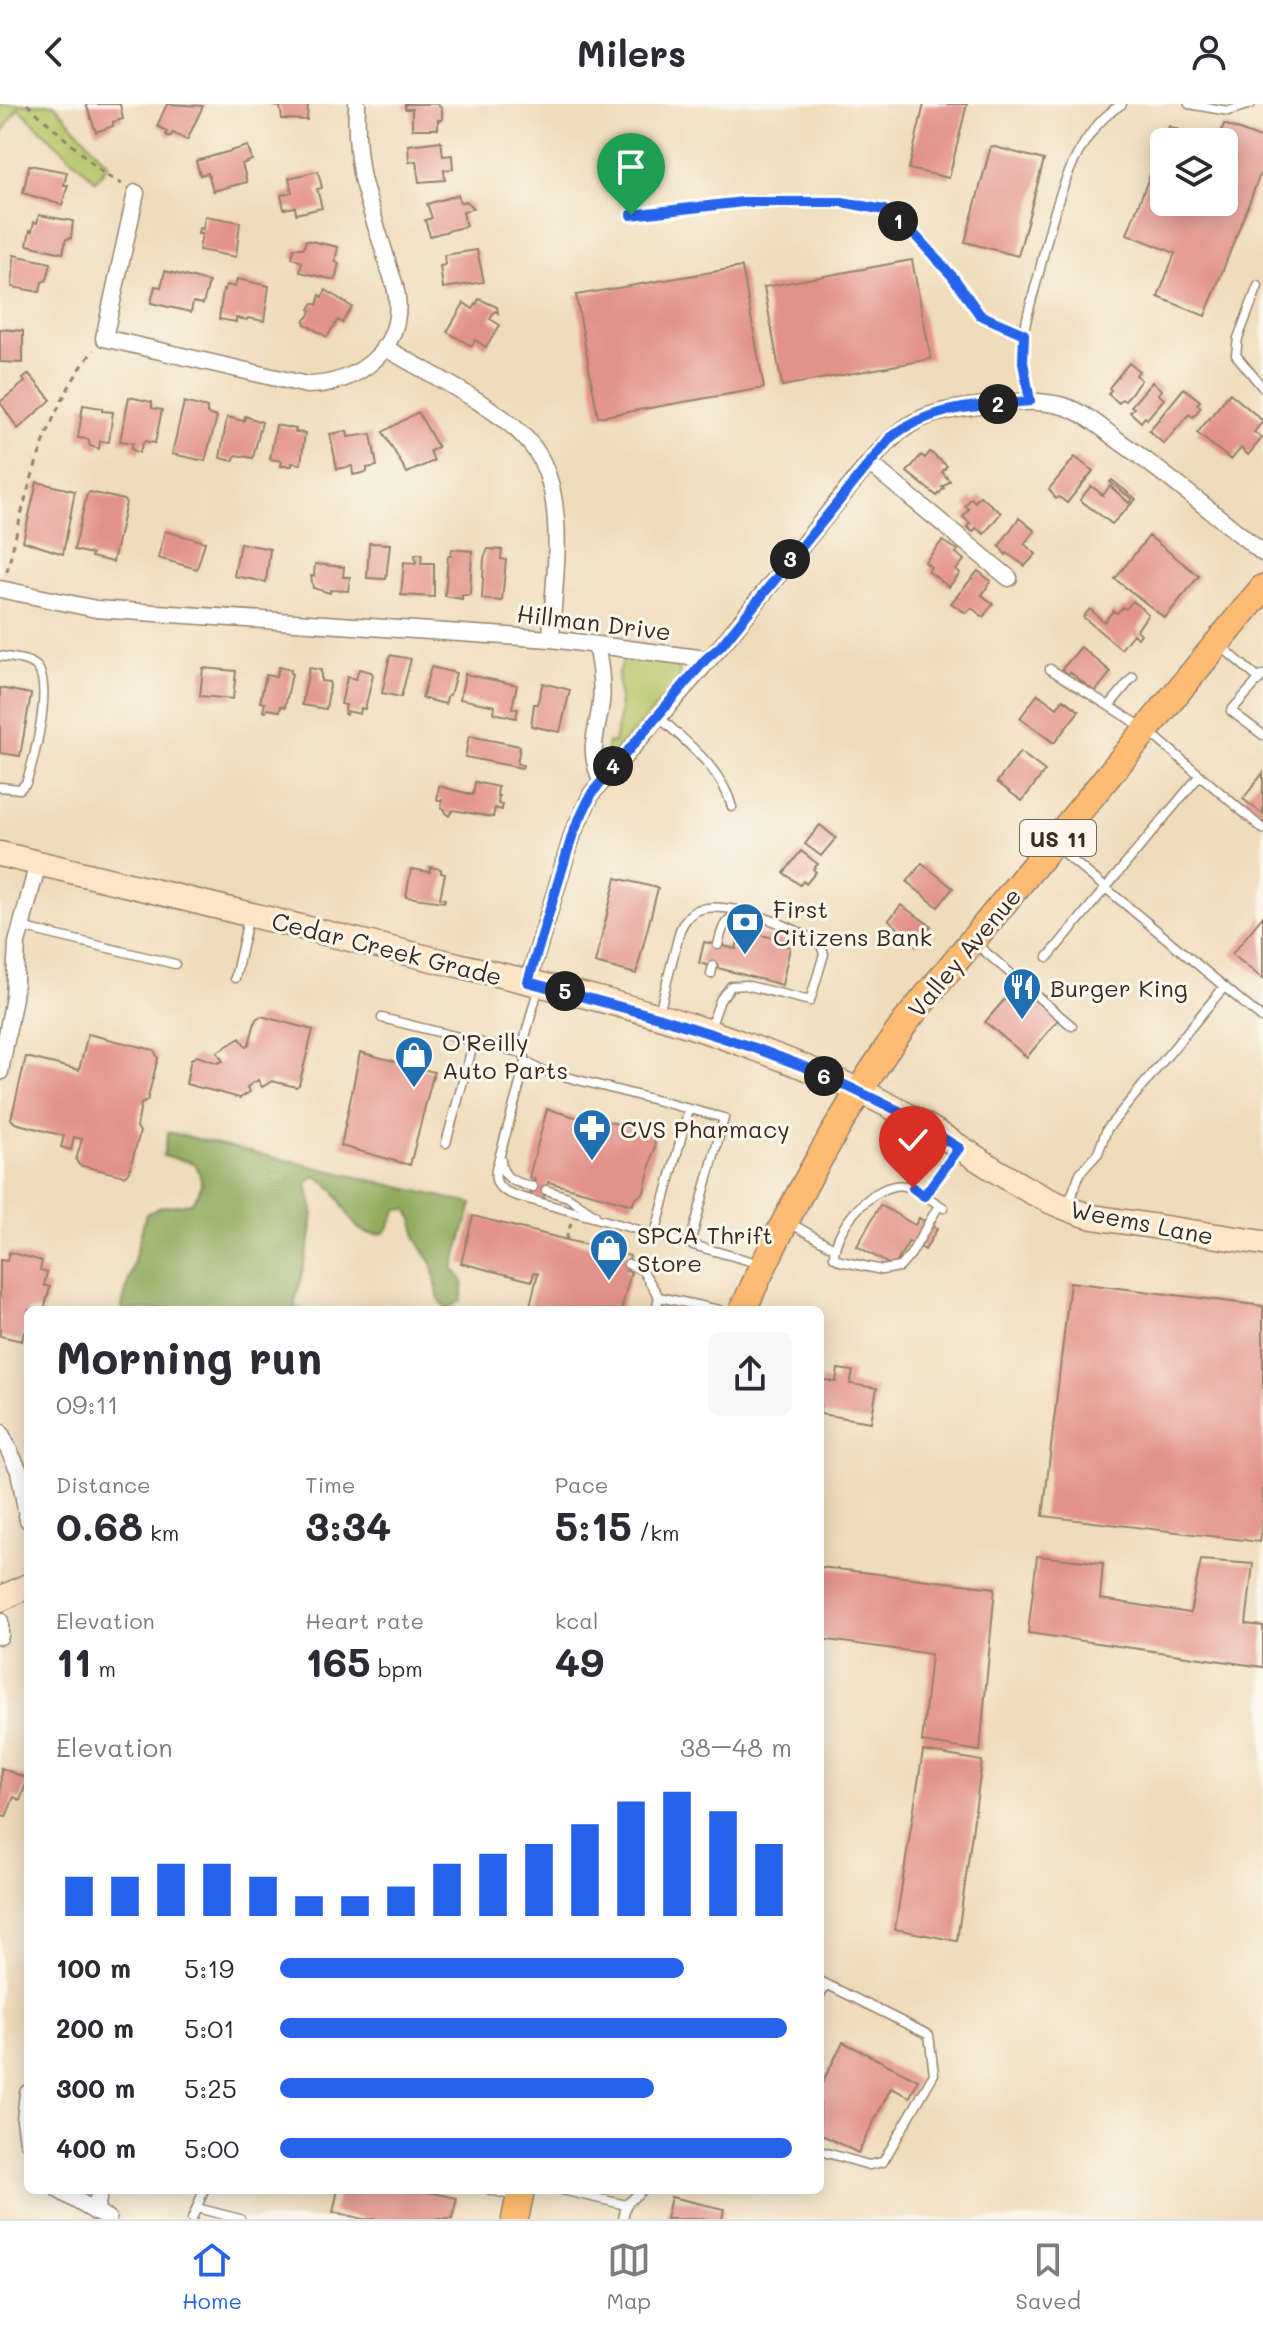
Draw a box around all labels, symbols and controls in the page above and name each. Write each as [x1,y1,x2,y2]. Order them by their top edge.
text: Milers [577,29,686,76]
icon: back [32,30,76,74]
icon: person [1187,30,1231,74]
map controls [1150,128,1238,216]
button: layers [1150,128,1238,216]
pin [597,133,665,215]
icon: arrive [609,145,653,189]
pin: 1 [878,201,918,241]
text: 1 [893,206,903,235]
pin: 2 [978,384,1018,424]
text: 2 [992,389,1004,418]
pin: 3 [770,539,810,579]
text: 3 [783,544,797,573]
street label: Hillman Drive [515,597,673,647]
pin: 4 [593,746,633,786]
text: 4 [606,751,620,780]
road number: US 11 [1020,820,1096,856]
street label: Valley Avenue [901,881,1027,1023]
place label: First Citizens Bank [773,893,932,952]
bank icon: First Citizens Bank [724,901,766,956]
street label: Cedar Creek Grade [269,904,505,992]
restaurant icon: Burger King [1001,966,1043,1021]
pin: 5 [545,971,585,1011]
place label: Burger King [1050,972,1188,1003]
text: 5 [559,976,571,1005]
place label: O'Reilly Auto Parts [442,1026,568,1085]
shop icon: O'Reilly Auto Parts [393,1034,435,1089]
pin: 6 [804,1056,844,1096]
text: 6 [817,1061,831,1090]
pin [879,1106,947,1188]
pharmacy icon: CVS Pharmacy [571,1107,613,1162]
place label: CVS Pharmacy [620,1113,790,1144]
icon: check [891,1118,935,1162]
street label: Weems Lane [1068,1193,1216,1251]
place label: SPCA Thrift Store [637,1219,773,1278]
shop icon: SPCA Thrift Store [588,1227,630,1282]
text: Morning run [56,1328,322,1385]
button: share [708,1332,792,1416]
text: 09:11 [56,1387,119,1421]
text: Distance [56,1470,151,1499]
text: Time [305,1470,355,1499]
text: Pace [555,1470,608,1499]
text: 0.68 [56,1499,143,1551]
text: 3:34 [305,1499,391,1551]
text: 5:15 [555,1499,632,1551]
text: km [143,1518,179,1547]
text: /km [632,1518,680,1547]
text: Elevation [56,1606,155,1635]
text: Heart rate [305,1606,424,1635]
text: kcal [555,1606,599,1635]
text: 11 [56,1635,91,1687]
text: 165 [305,1635,371,1687]
text: 49 [555,1635,604,1687]
text: m [91,1654,116,1683]
text: bpm [371,1654,423,1683]
text: Elevation [56,1730,173,1764]
text: 38–48 m [680,1730,792,1764]
text: 100 m [56,1951,131,1985]
text: 5:19 [184,1951,234,1985]
text: 200 m [56,2011,134,2045]
text: 5:01 [184,2011,235,2045]
text: 300 m [56,2071,135,2105]
text: 5:25 [184,2071,237,2105]
text: 400 m [56,2131,136,2165]
text: 5:00 [184,2131,239,2165]
tab: Home [182,2238,242,2315]
tab: Map [606,2238,651,2315]
tab: Saved [1016,2238,1081,2315]

